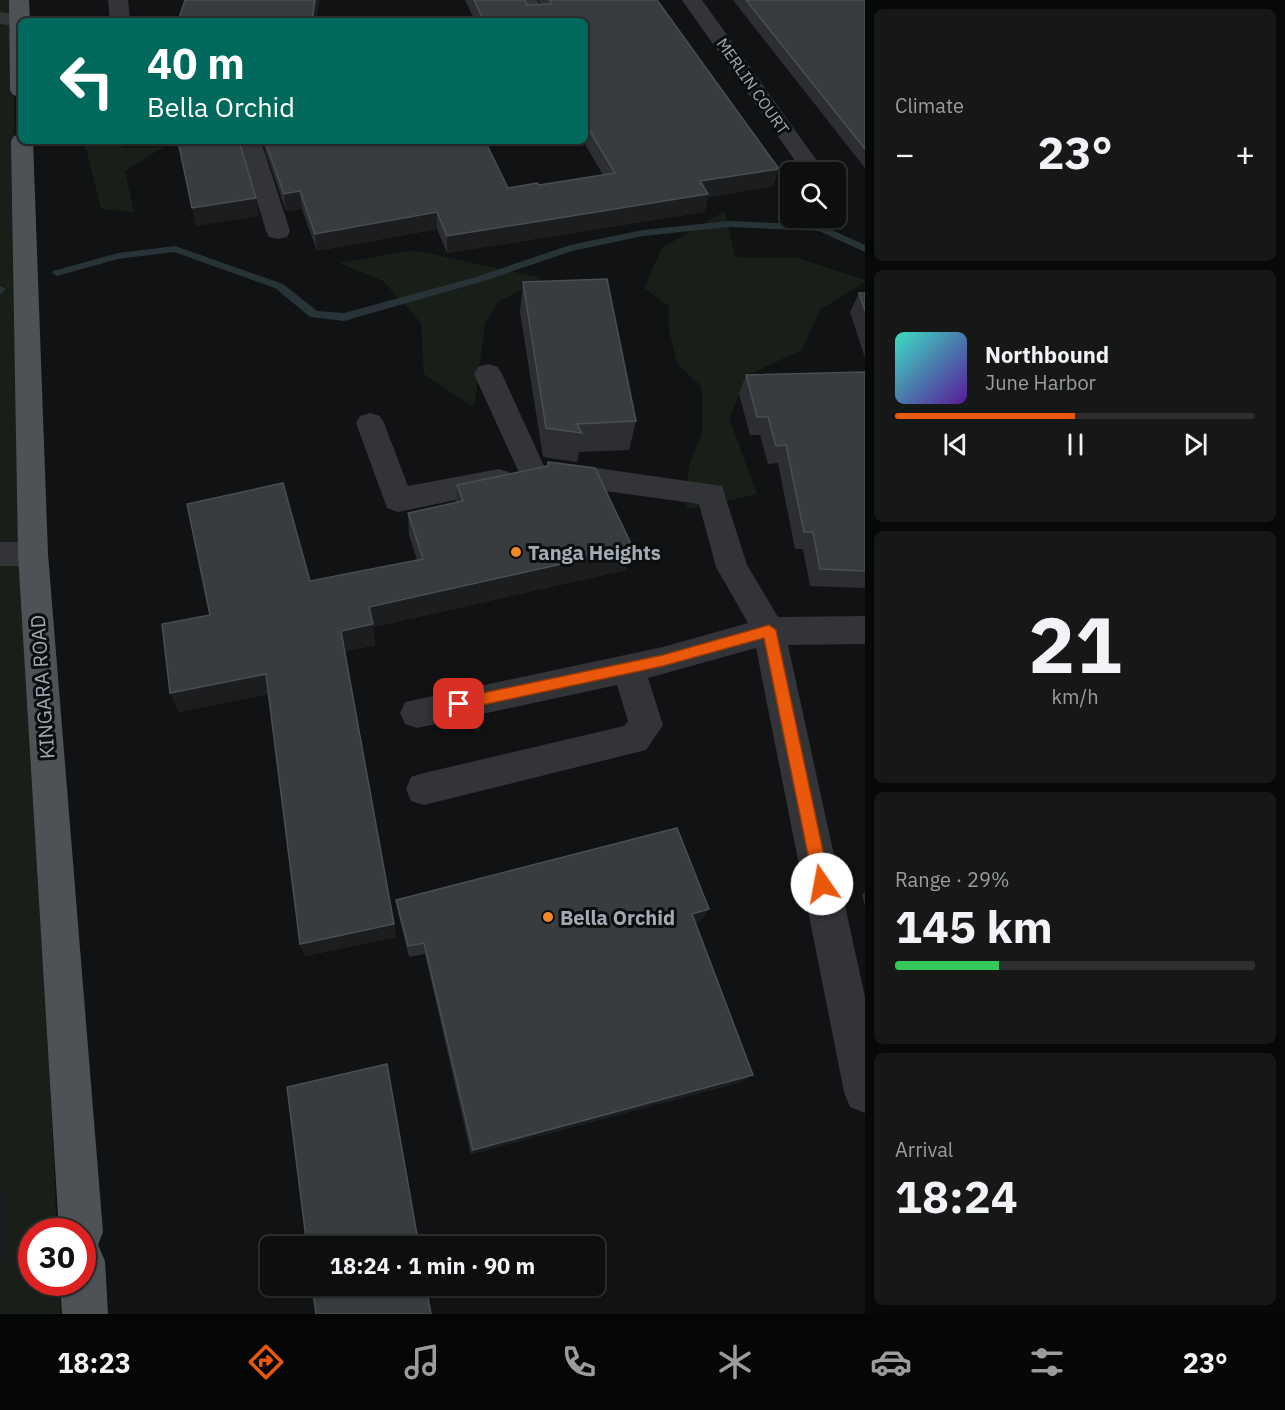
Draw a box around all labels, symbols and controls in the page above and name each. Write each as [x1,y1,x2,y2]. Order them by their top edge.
street label: MERLIN COURT [712,34,794,138]
text: 40 m [147,36,245,91]
icon: left [48,42,126,120]
text: Bella Orchid [147,89,295,124]
text: Climate [895,92,964,119]
text: 23° [1037,123,1113,181]
text: − [895,132,915,175]
text: + [1235,132,1255,175]
map controls [780,162,846,228]
button: search [780,162,846,228]
text: Northbound [985,340,1109,369]
text: June Harbor [985,369,1096,396]
icon: previous [939,428,972,461]
icon: pause [1059,428,1092,461]
icon: next [1179,428,1212,461]
place label: Tanga Heights [528,539,661,566]
marker: Tanga Heights [509,545,523,559]
text: 21 [1028,593,1122,694]
street label: KINGARA ROAD [23,614,61,760]
pin [433,678,484,729]
text: km/h [1051,683,1099,710]
icon: arrive [442,687,475,720]
position arrow [790,852,854,916]
text: Range · 29% [895,866,1010,893]
text: 145 km [895,897,1053,955]
place label: Bella Orchid [560,904,675,931]
marker: Bella Orchid [541,910,555,924]
text: Arrival [895,1136,953,1163]
text: 18:24 [895,1167,1018,1225]
speed limit sign: 30 [18,1218,96,1296]
text: 18:24 · 1 min · 90 m [330,1251,535,1280]
icon: directions [245,1341,287,1383]
icon: music [401,1341,443,1383]
icon: phone [558,1341,600,1383]
icon: climate [714,1341,756,1383]
icon: car [870,1341,912,1383]
icon: filters [1026,1341,1068,1383]
text: 18:23 [57,1345,131,1380]
text: 23° [1183,1345,1228,1380]

